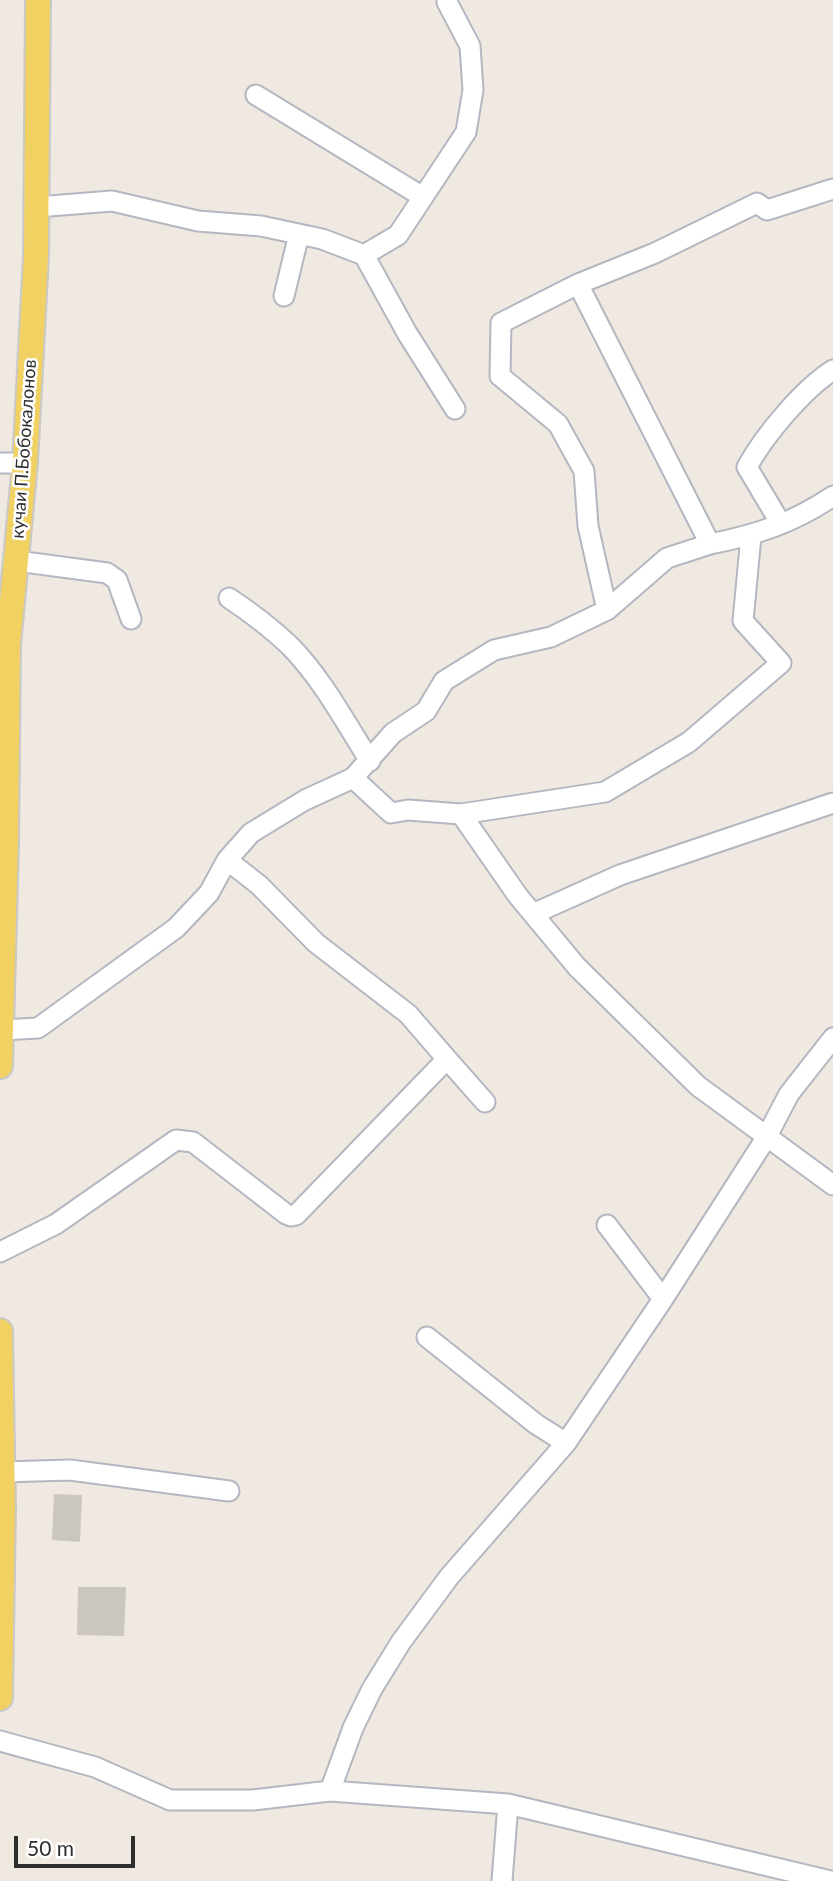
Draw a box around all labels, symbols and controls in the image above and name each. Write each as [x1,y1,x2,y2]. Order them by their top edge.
street label: кучаи П.Бобокалонов [7,359,41,539]
scale bar [18,1822,138,1866]
text: 50 m [27,1835,74,1860]

